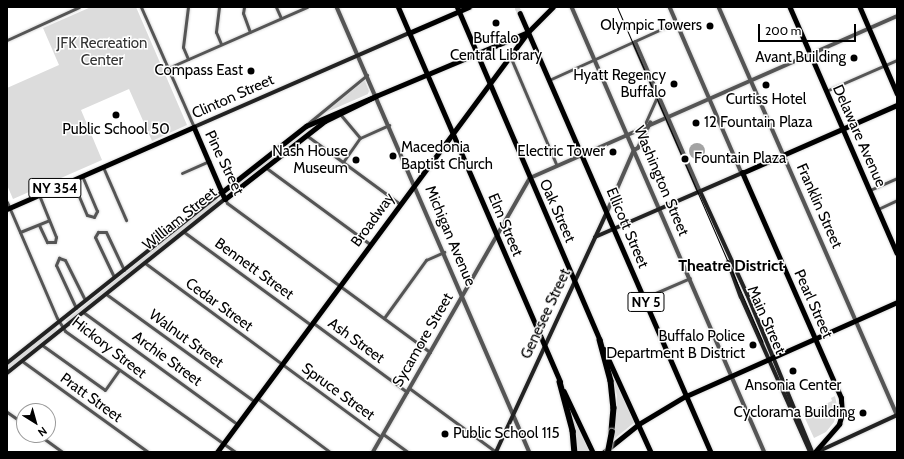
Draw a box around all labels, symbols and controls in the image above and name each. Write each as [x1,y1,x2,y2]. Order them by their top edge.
scale bar [760,16,858,42]
place label: Olympic Towers [600,17,702,35]
marker: Buffalo Central Library [491,18,501,28]
marker: Olympic Towers [705,21,715,31]
text: 200 m [765,23,801,38]
place label: Buffalo Central Library [450,29,542,64]
park label: JFK Recreation Center [57,34,147,69]
place label: Avant Building [755,49,846,67]
marker: Avant Building [849,53,859,63]
place label: Compass East [154,62,243,80]
marker: Compass East [246,66,256,76]
place label: Hyatt Regency Buffalo [573,66,666,101]
street label: Clinton Street [189,71,277,123]
marker: Hyatt Regency Buffalo [669,79,679,89]
marker: Curtiss Hotel [761,80,771,90]
street label: Delaware Avenue [828,82,890,190]
place label: Curtiss Hotel [726,91,806,109]
marker: Public School 50 [111,110,121,120]
place label: 12 Fountain Plaza [704,114,812,132]
marker: 12 Fountain Plaza [691,118,701,128]
place label: Public School 50 [62,121,170,139]
street label: Washington Street [630,123,692,239]
street label: Pine Street [201,128,247,198]
place label: Macedonia Baptist Church [401,138,493,173]
place label: Nash House Museum [272,142,348,177]
place label: Electric Tower [517,143,605,161]
marker: Electric Tower [608,147,618,157]
place label: Fountain Plaza [694,150,786,168]
marker: Macedonia Baptist Church [388,151,398,161]
marker: Fountain Plaza [679,153,691,165]
marker: Nash House Museum [351,155,361,165]
street label: Franklin Street [792,161,846,251]
road number: NY 354 [28,176,82,200]
street label: Oak Street [535,177,579,245]
street label: Michigan Avenue [421,183,479,289]
street label: William Street [139,184,221,254]
street label: Ellicott Street [602,185,652,271]
street label: Broadway [347,189,399,251]
street label: Elm Street [484,191,526,259]
street label: Bennett Street [211,234,297,304]
district label: Theatre District [678,256,784,276]
street label: Genesee Street [517,266,575,362]
street label: Pearl Street [790,267,836,341]
street label: Cedar Street [182,275,256,335]
street label: Main Street [743,283,789,357]
street label: Sycamore Street [389,290,457,390]
road number: NY 5 [627,290,665,314]
street label: Walnut Street [145,306,227,372]
street label: Hickory Street [68,313,150,383]
street label: Ash Street [324,314,388,368]
place label: Buffalo Police Department B District [606,327,745,362]
street label: Archie Street [129,328,205,390]
marker: Buffalo Police Department B District [748,340,758,350]
street label: Spruce Street [298,359,378,425]
marker: Ansonia Center [788,366,798,376]
street label: Pratt Street [57,370,125,426]
place label: Ansonia Center [745,377,841,395]
north arrow [16,403,56,443]
place label: Cyclorama Building [734,404,855,422]
marker: Cyclorama Building [858,408,868,418]
text: N [35,424,50,440]
place label: Public School 115 [453,425,560,443]
marker: Public School 115 [440,429,450,439]

